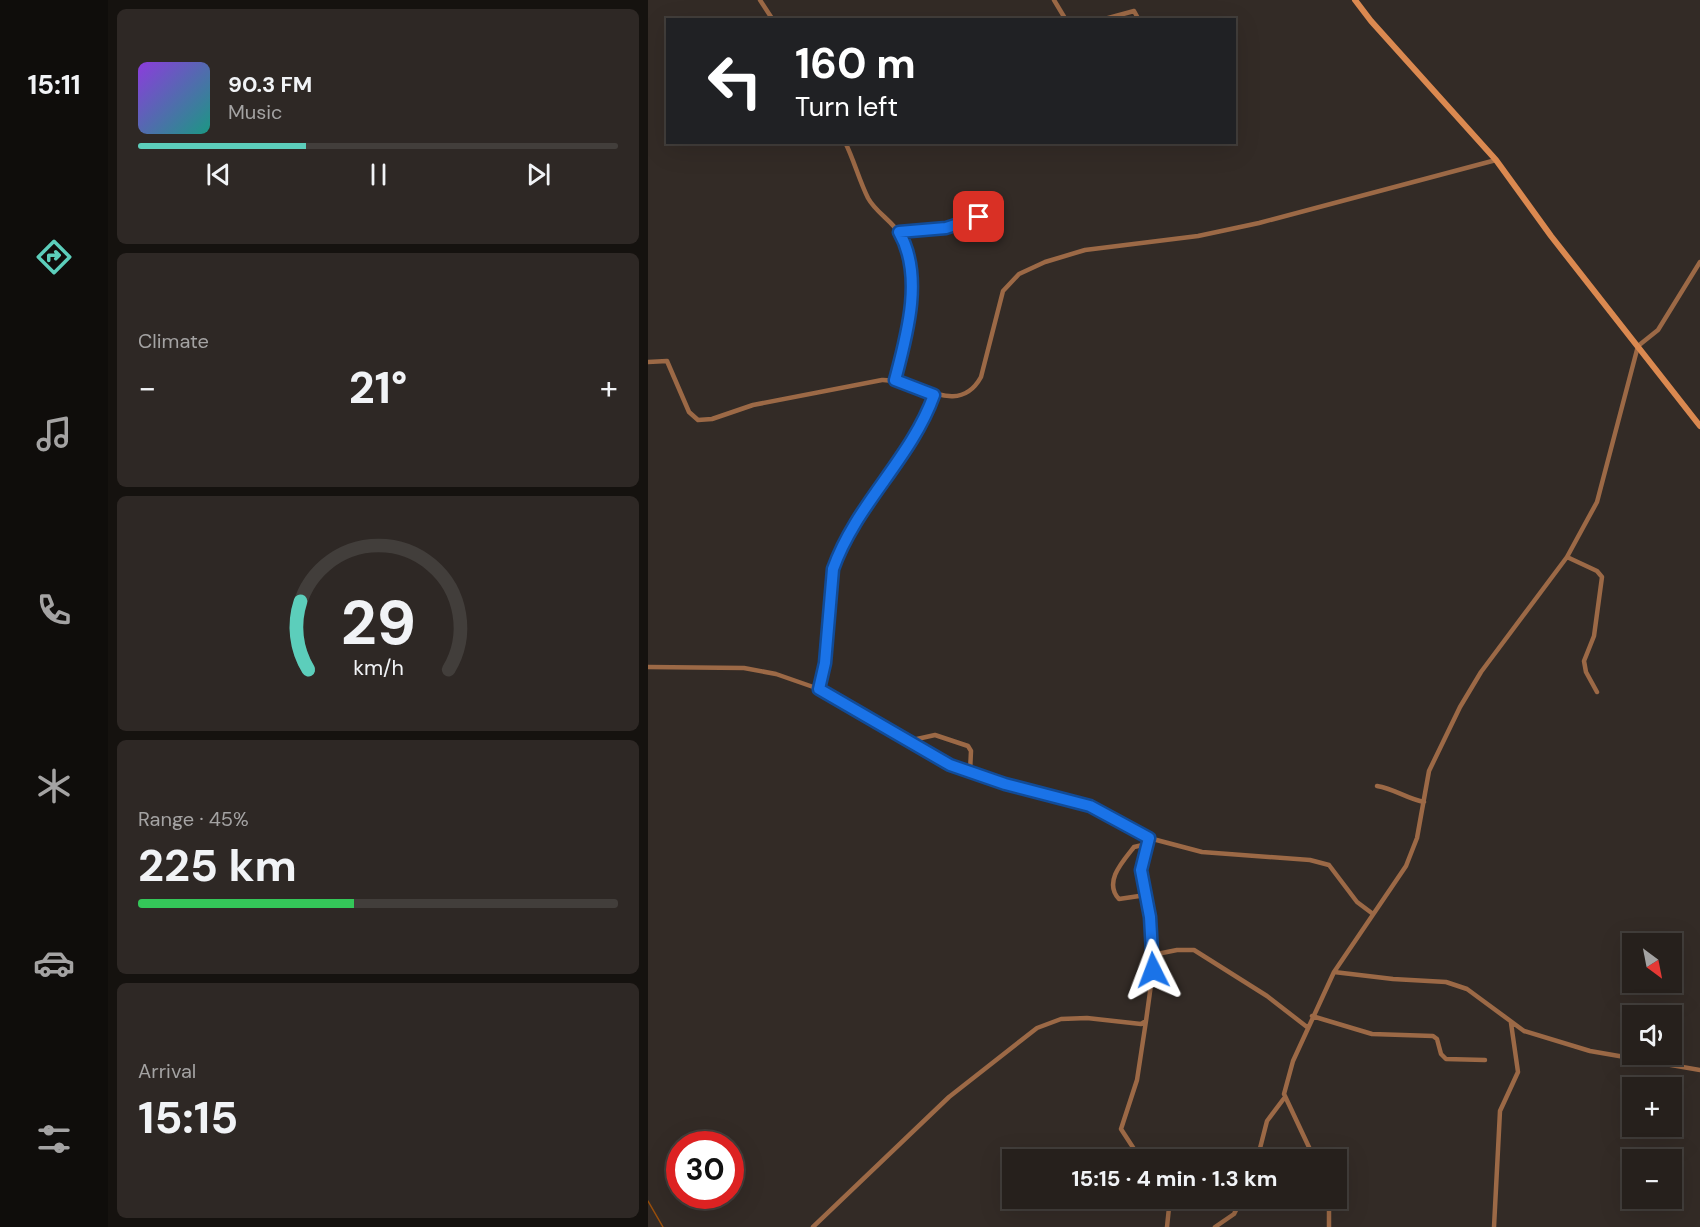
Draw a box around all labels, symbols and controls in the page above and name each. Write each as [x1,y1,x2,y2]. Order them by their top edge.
text: 160 m [795,36,916,91]
icon: left [696,42,774,120]
text: 15:11 [27,67,81,102]
text: 90.3 FM [228,70,312,99]
text: Turn left [795,89,898,124]
text: Music [228,99,283,125]
icon: previous [202,158,235,191]
icon: pause [362,158,395,191]
icon: next [522,158,555,191]
pin [953,191,1004,242]
icon: arrive [962,200,995,233]
icon: directions [33,236,75,278]
text: Climate [138,328,209,354]
text: 21° [349,358,407,417]
text: − [138,366,156,409]
text: + [600,366,618,409]
icon: music [33,413,75,455]
text: 29 [340,583,416,664]
icon: phone [33,589,75,631]
text: km/h [353,655,403,683]
icon: climate [33,765,75,807]
text: Range · 45% [138,806,249,832]
text: 225 km [138,836,297,895]
north arrow [1622,933,1682,993]
map controls [1622,933,1682,1209]
position arrow [1121,938,1185,1002]
icon: car [33,942,75,984]
button: sound [1622,1005,1682,1065]
text: Arrival [138,1058,196,1084]
button: + [1622,1077,1682,1137]
text: 15:15 [138,1088,238,1147]
icon: filters [33,1118,75,1160]
speed limit sign: 30 [666,1131,744,1209]
button: − [1622,1149,1682,1209]
text: 15:15 · 4 min · 1.3 km [1072,1164,1277,1193]

